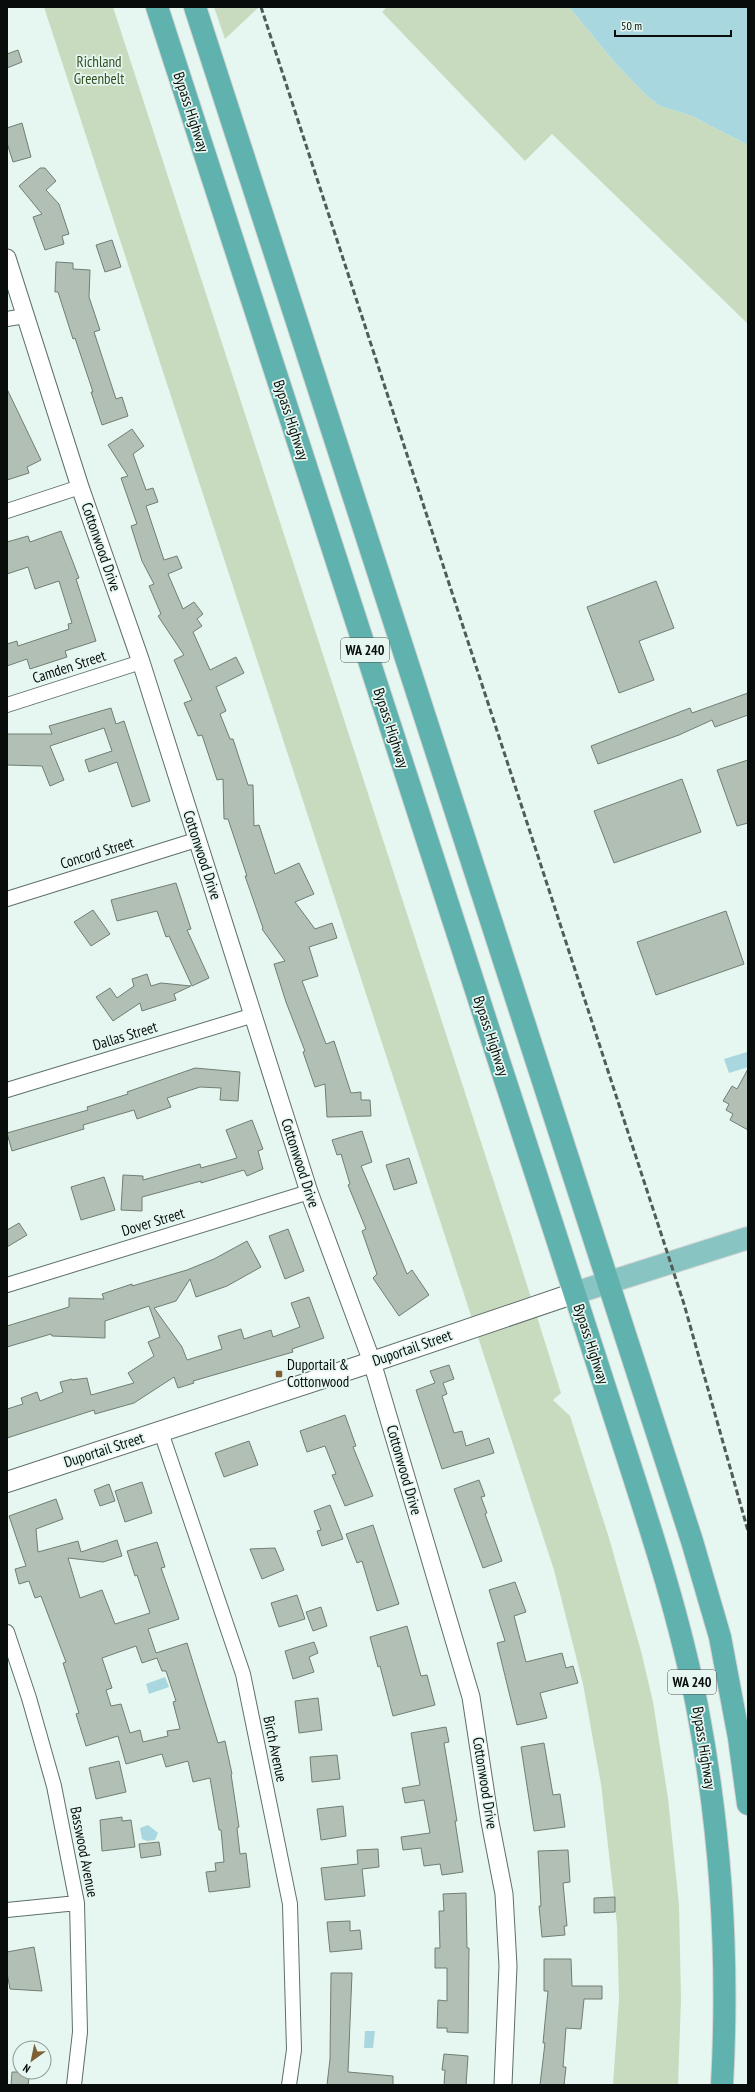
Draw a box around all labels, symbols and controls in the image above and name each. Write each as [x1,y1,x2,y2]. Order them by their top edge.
scale bar [615,12,731,38]
text: 50 m [621,18,642,33]
park label: Richland Greenbelt [74,52,124,88]
street label: Bypass Highway [170,69,214,155]
street label: Bypass Highway [270,377,314,463]
street label: Cottonwood Drive [77,500,126,594]
road number: WA 240 [341,638,389,662]
street label: Camden Street [30,646,108,687]
street label: Bypass Highway [370,685,414,771]
street label: Cottonwood Drive [179,808,226,902]
street label: Concord Street [58,832,136,873]
street label: Bypass Highway [470,993,514,1079]
street label: Dallas Street [90,1017,159,1054]
street label: Cottonwood Drive [277,1116,324,1210]
street label: Dover Street [119,1203,187,1240]
street label: Bypass Highway [570,1301,614,1387]
street label: Duportail Street [370,1325,454,1370]
place label: Duportail & Cottonwood [287,1355,349,1391]
marker: Duportail & Cottonwood [274,1369,284,1379]
street label: Cottonwood Drive [383,1423,426,1517]
street label: Duportail Street [61,1428,146,1471]
road number: WA 240 [668,1670,716,1694]
street label: Bypass Highway [689,1705,720,1791]
street label: Birch Avenue [259,1714,292,1784]
street label: Cottonwood Drive [469,1736,502,1830]
street label: Basswood Avenue [66,1805,103,1899]
north arrow [12,2040,52,2080]
text: N [20,2061,33,2076]

